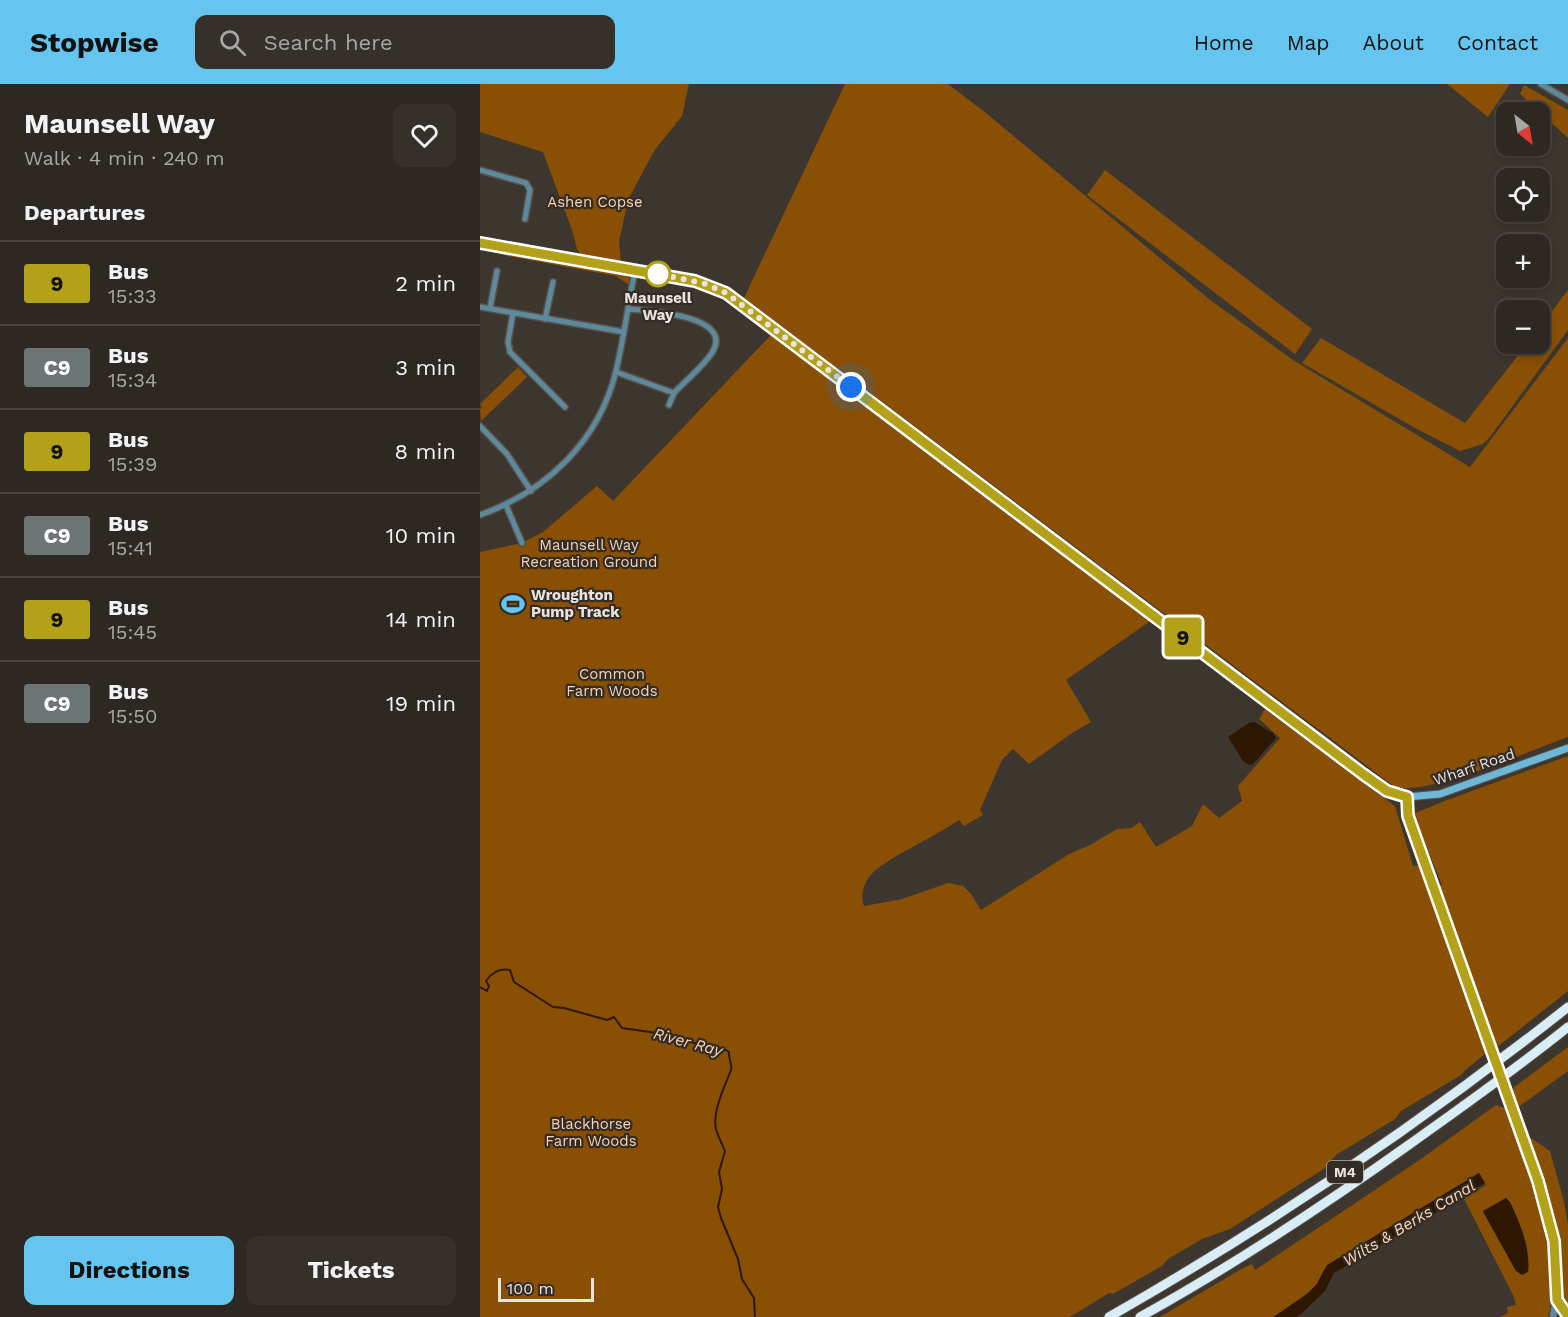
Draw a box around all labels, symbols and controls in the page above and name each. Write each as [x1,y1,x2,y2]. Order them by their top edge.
search box [195,15,615,69]
text: Stopwise [30,26,159,59]
icon: search [216,26,249,59]
text: Search here [264,30,393,55]
text: Home [1194,30,1254,55]
text: Map [1287,30,1330,55]
text: About [1363,30,1424,55]
text: Contact [1457,30,1538,55]
north arrow [1496,102,1550,156]
map controls [1496,102,1550,354]
button: heart [393,104,456,167]
text: Maunsell Way [24,107,215,140]
text: Walk · 4 min · 240 m [24,146,224,170]
button: locate [1496,168,1550,222]
park label: Ashen Copse [547,193,643,211]
text: Departures [24,200,145,225]
button: + [1496,234,1550,288]
text: Bus [108,259,148,284]
marker: Maunsell Way [645,261,671,287]
text: 9 [51,271,63,296]
text: 2 min [395,271,456,296]
text: 15:33 [108,284,157,308]
place label: Maunsell Way [624,289,692,324]
button: − [1496,300,1550,354]
text: Bus [108,343,148,368]
text: C9 [43,355,71,380]
text: 3 min [395,355,456,380]
text: 15:34 [108,368,157,392]
your location [836,372,866,402]
text: Bus [108,427,148,452]
text: 9 [51,439,63,464]
text: 8 min [395,439,456,464]
text: 15:39 [108,452,157,476]
text: Bus [108,511,148,536]
text: C9 [43,523,71,548]
text: 10 min [386,523,456,548]
text: 15:41 [108,536,153,560]
park label: Maunsell Way Recreation Ground [521,536,657,571]
place label: Wroughton Pump Track [531,586,620,621]
sports icon: Wroughton Pump Track [500,591,526,617]
text: Bus [108,595,148,620]
text: 9 [51,607,63,632]
text: 14 min [386,607,456,632]
line badge: 9 [1164,618,1202,656]
text: 15:45 [108,620,157,644]
text: 9 [1177,625,1189,650]
park label: Common Farm Woods [566,665,658,700]
text: Bus [108,679,148,704]
text: C9 [43,691,71,716]
text: 19 min [386,691,456,716]
text: 15:50 [108,704,157,728]
street label: Wharf Road [1431,745,1517,789]
water label: River Ray [651,1024,725,1061]
park label: Blackhorse Farm Woods [545,1115,637,1150]
road number: M4 [1327,1161,1363,1183]
water label: Wilts & Berks Canal [1339,1176,1479,1270]
button: Directions [24,1236,234,1305]
button: Tickets [246,1236,456,1305]
scale bar [498,1275,594,1302]
text: 100 m [507,1279,554,1298]

